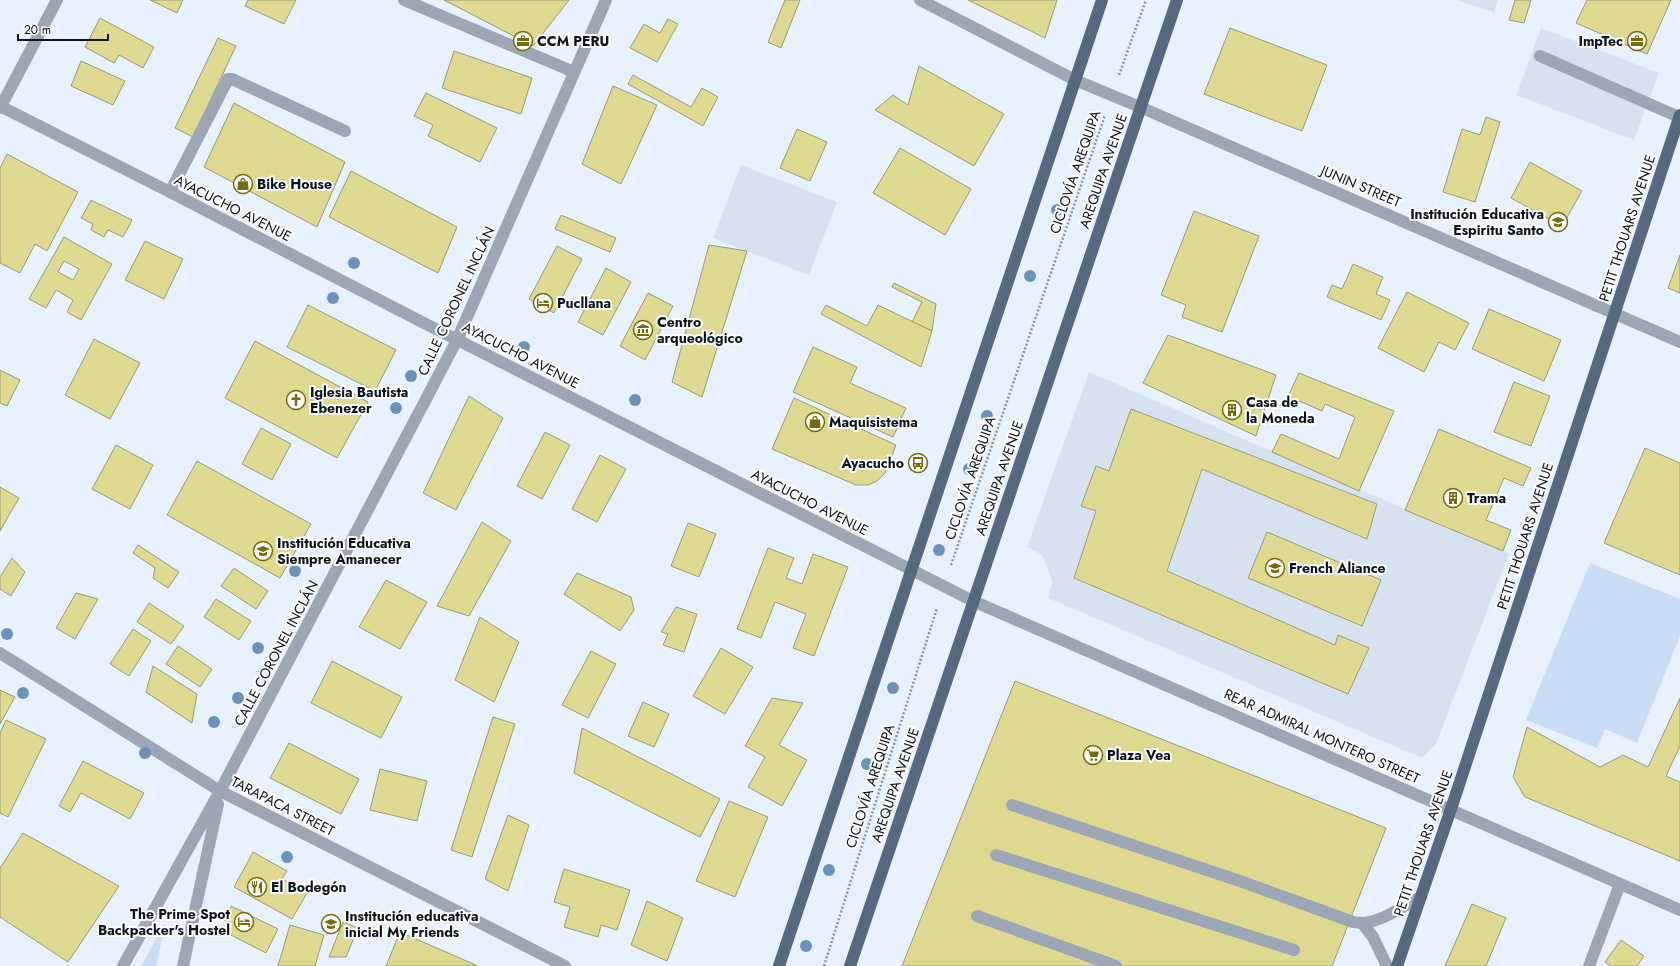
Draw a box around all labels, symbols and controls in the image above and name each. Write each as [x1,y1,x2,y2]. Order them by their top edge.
scale bar [18,16,108,42]
text: 20 m [24,21,51,39]
office icon: CCM PERU [512,30,534,52]
office icon: ImpTec [1626,30,1648,52]
place label: CCM PERU [537,31,609,51]
place label: ImpTec [1578,31,1623,51]
street label: CICLOVÍA AREQUIPA [1045,107,1106,236]
street label: AREQUIPA AVENUE [1074,111,1132,231]
street label: PETIT THOUARS AVENUE [1594,152,1660,304]
street label: JUNIN STREET [1316,159,1405,212]
street label: AYACUCHO AVENUE [171,170,295,246]
shop icon: Bike House [232,173,254,195]
place label: Bike House [257,174,332,194]
place label: Institución Educativa Espiritu Santo [1410,204,1544,240]
school or university icon: Institución Educativa Espiritu Santo [1547,211,1569,233]
street label: CALLE CORONEL INCLÁN [413,223,499,379]
hotel icon: Pucllana [532,292,554,314]
place label: Pucllana [557,293,611,313]
place label: Centro arqueológico [657,312,743,348]
street label: AYACUCHO AVENUE [459,317,583,393]
museum icon: Centro arqueológico [632,319,654,341]
place label: Iglesia Bautista Ebenezer [310,382,408,418]
church icon: Iglesia Bautista Ebenezer [285,389,307,411]
place label: Casa de la Moneda [1246,392,1315,428]
building icon: Casa de la Moneda [1221,399,1243,421]
shop icon: Maquisistema [804,411,826,433]
place label: Maquisistema [829,412,918,432]
street label: CICLOVÍA AREQUIPA [940,413,1001,542]
street label: AREQUIPA AVENUE [970,418,1028,538]
bus stop icon: Ayacucho [907,452,929,474]
place label: Ayacucho [840,453,904,473]
street label: PETIT THOUARS AVENUE [1492,460,1558,612]
street label: AYACUCHO AVENUE [748,464,872,540]
building icon: Trama [1442,487,1464,509]
place label: Trama [1467,488,1506,508]
place label: Institución Educativa Siempre Amanecer [277,533,411,569]
school or university icon: Institución Educativa Siempre Amanecer [252,540,274,562]
school or university icon: French Aliance [1264,557,1286,579]
place label: French Aliance [1289,558,1386,578]
street label: CALLE CORONEL INCLÁN [229,577,323,729]
street label: REAR ADMIRAL MONTERO STREET [1221,684,1424,789]
street label: CICLOVÍA AREQUIPA [841,721,900,851]
street label: AREQUIPA AVENUE [866,725,924,845]
supermarket icon: Plaza Vea [1082,744,1104,766]
place label: Plaza Vea [1107,745,1171,765]
street label: PETIT THOUARS AVENUE [1389,767,1457,919]
street label: TARAPACA STREET [228,771,339,841]
restaurant icon: El Bodegón [246,876,268,898]
place label: El Bodegón [271,877,347,897]
place label: The Prime Spot Backpacker's Hostel [98,904,231,940]
place label: Institución educativa inicial My Friends [345,906,478,942]
hotel icon: The Prime Spot Backpacker's Hostel [233,911,255,933]
school or university icon: Institución educativa inicial My Friends [320,913,342,935]

